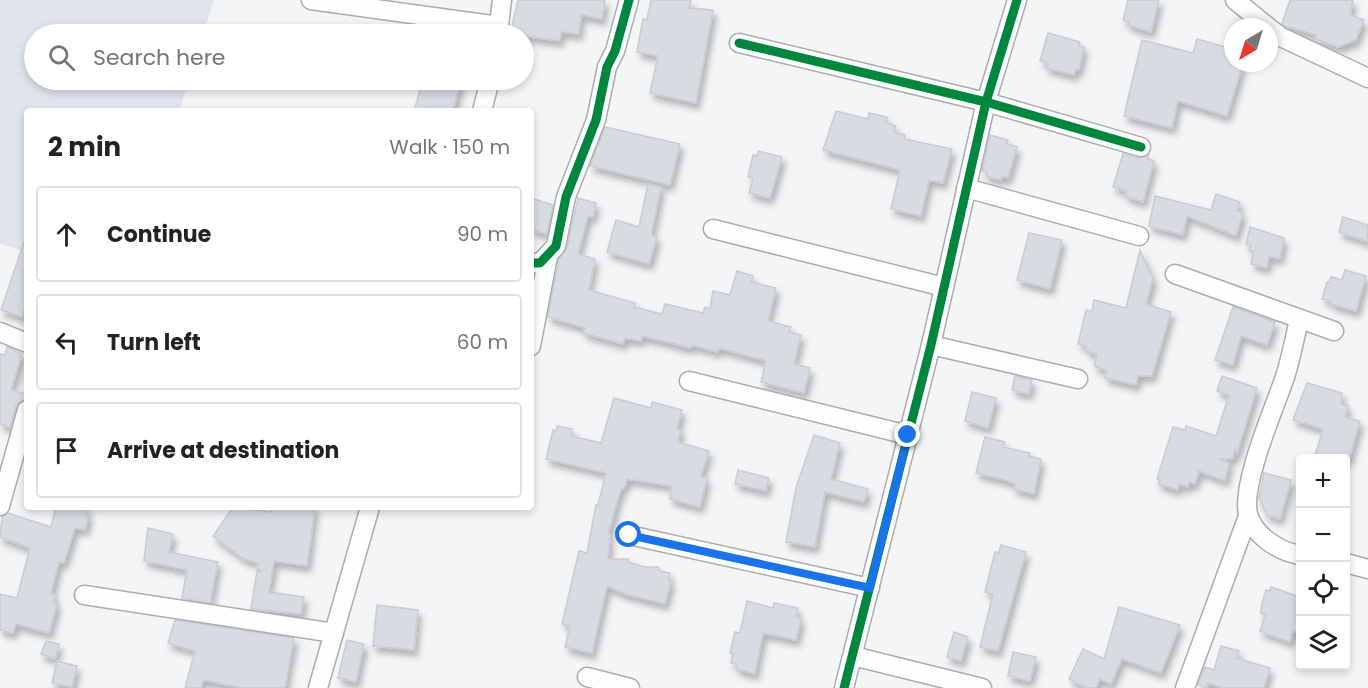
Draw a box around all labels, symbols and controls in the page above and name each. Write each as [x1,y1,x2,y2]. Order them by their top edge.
north arrow [1224,18,1278,72]
search box [24,24,534,90]
icon: search [45,41,78,74]
text: Search here [93,42,226,73]
text: 2 min [48,129,121,165]
text: Walk · 150 m [389,133,510,161]
icon: ahead [50,218,83,251]
text: Continue [107,219,211,250]
text: 90 m [457,220,508,248]
icon: left [50,326,83,359]
text: Turn left [107,327,201,358]
text: 60 m [457,328,508,356]
route end [894,421,920,447]
icon: arrive [50,434,83,467]
text: Arrive at destination [107,435,339,466]
map controls [1296,454,1350,670]
button: + [1296,454,1350,508]
button: − [1296,508,1350,562]
route start [615,521,641,547]
button: locate [1296,562,1350,616]
button: layers [1296,616,1350,670]

